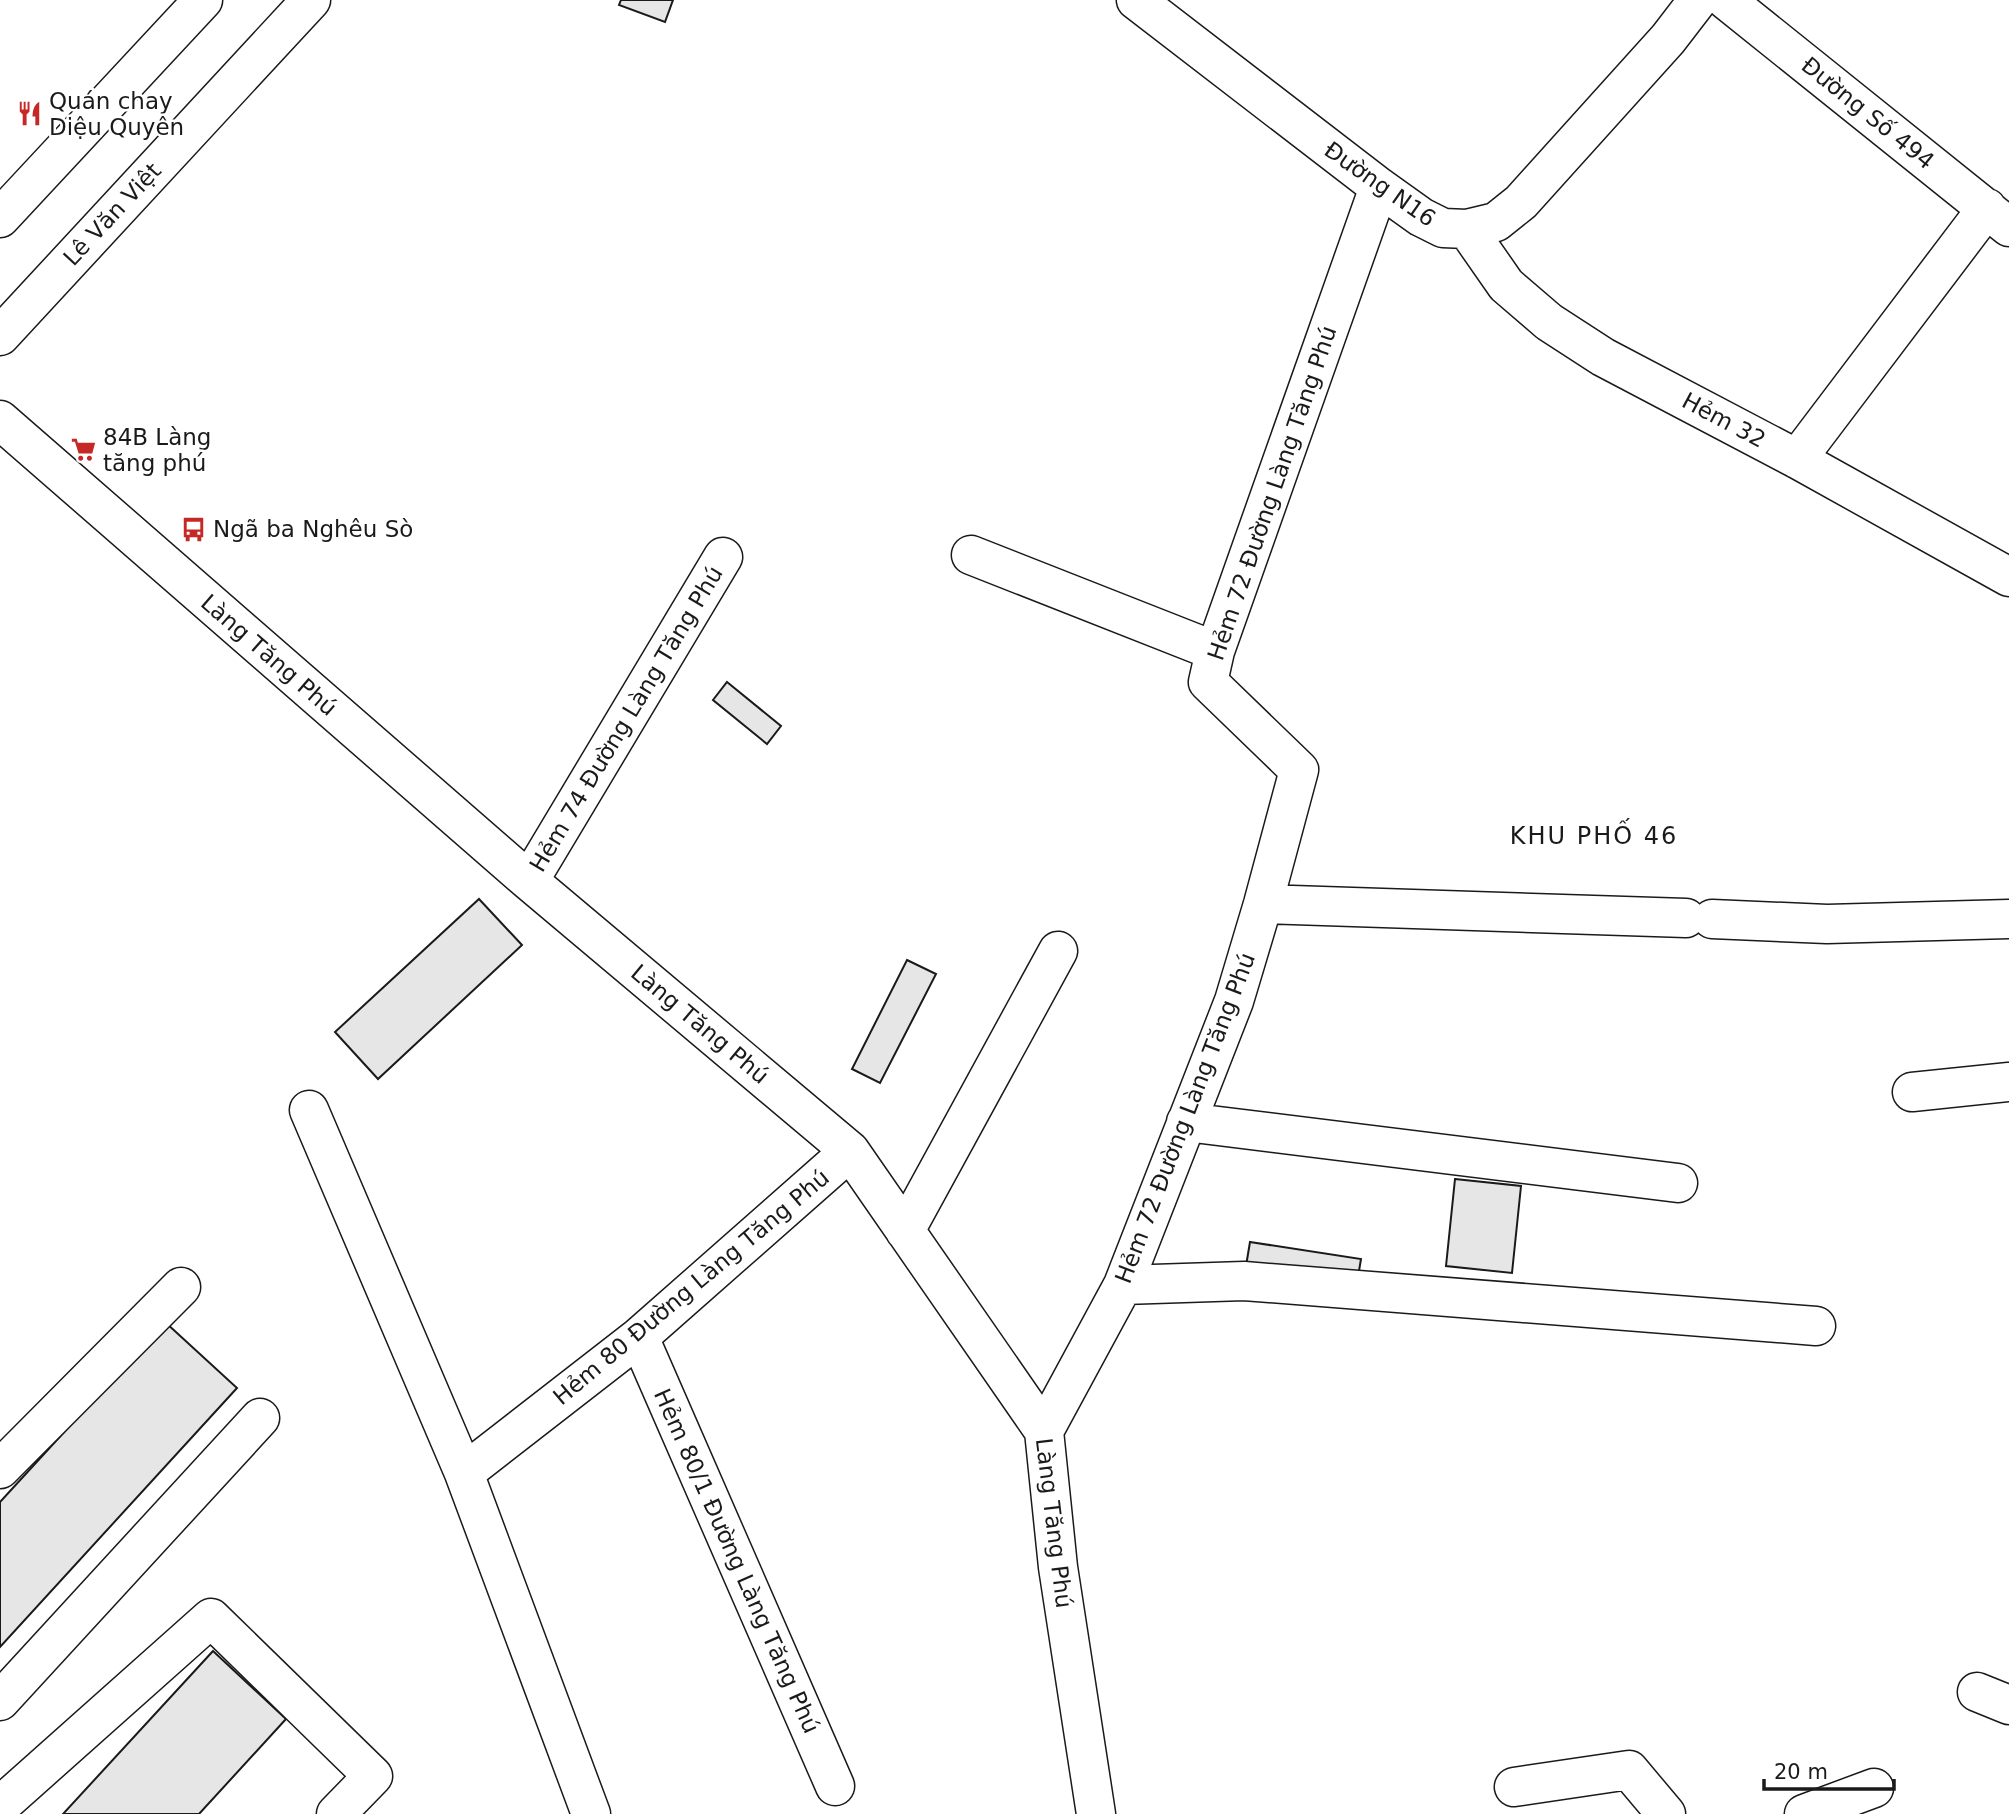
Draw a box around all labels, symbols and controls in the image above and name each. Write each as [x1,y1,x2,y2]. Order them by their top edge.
street label: Đường Số 494 [1797,52,1939,174]
place label: Quán chay Diệu Quyên [49,88,184,140]
restaurant icon: Quán chay Diệu Quyên [15,100,43,128]
street label: Đường N16 [1320,136,1440,232]
street label: Lê Văn Việt [58,157,166,271]
street label: Hẻm 72 Đường Làng Tăng Phú [1202,322,1342,664]
street label: Hẻm 32 [1678,387,1770,453]
place label: 84B Làng tăng phú [103,424,211,476]
supermarket icon: 84B Làng tăng phú [69,436,97,464]
bus stop icon: Ngã ba Nghêu Sò [179,515,207,543]
place label: Ngã ba Nghêu Sò [213,516,413,542]
street label: Hẻm 74 Đường Làng Tăng Phú [524,562,728,876]
street label: Làng Tăng Phú [196,589,342,721]
district label: KHU PHỐ 46 [1510,818,1678,850]
street label: Hẻm 72 Đường Làng Tăng Phú [1110,949,1260,1287]
street label: Làng Tăng Phú [626,959,774,1089]
street label: Hẻm 80 Đường Làng Tăng Phú [548,1164,834,1410]
street label: Hẻm 80/1 Đường Làng Tăng Phú [649,1385,825,1737]
street label: Làng Tăng Phú [1031,1437,1077,1609]
scale bar [1764,1748,1894,1792]
text: 20 m [1774,1760,1828,1784]

